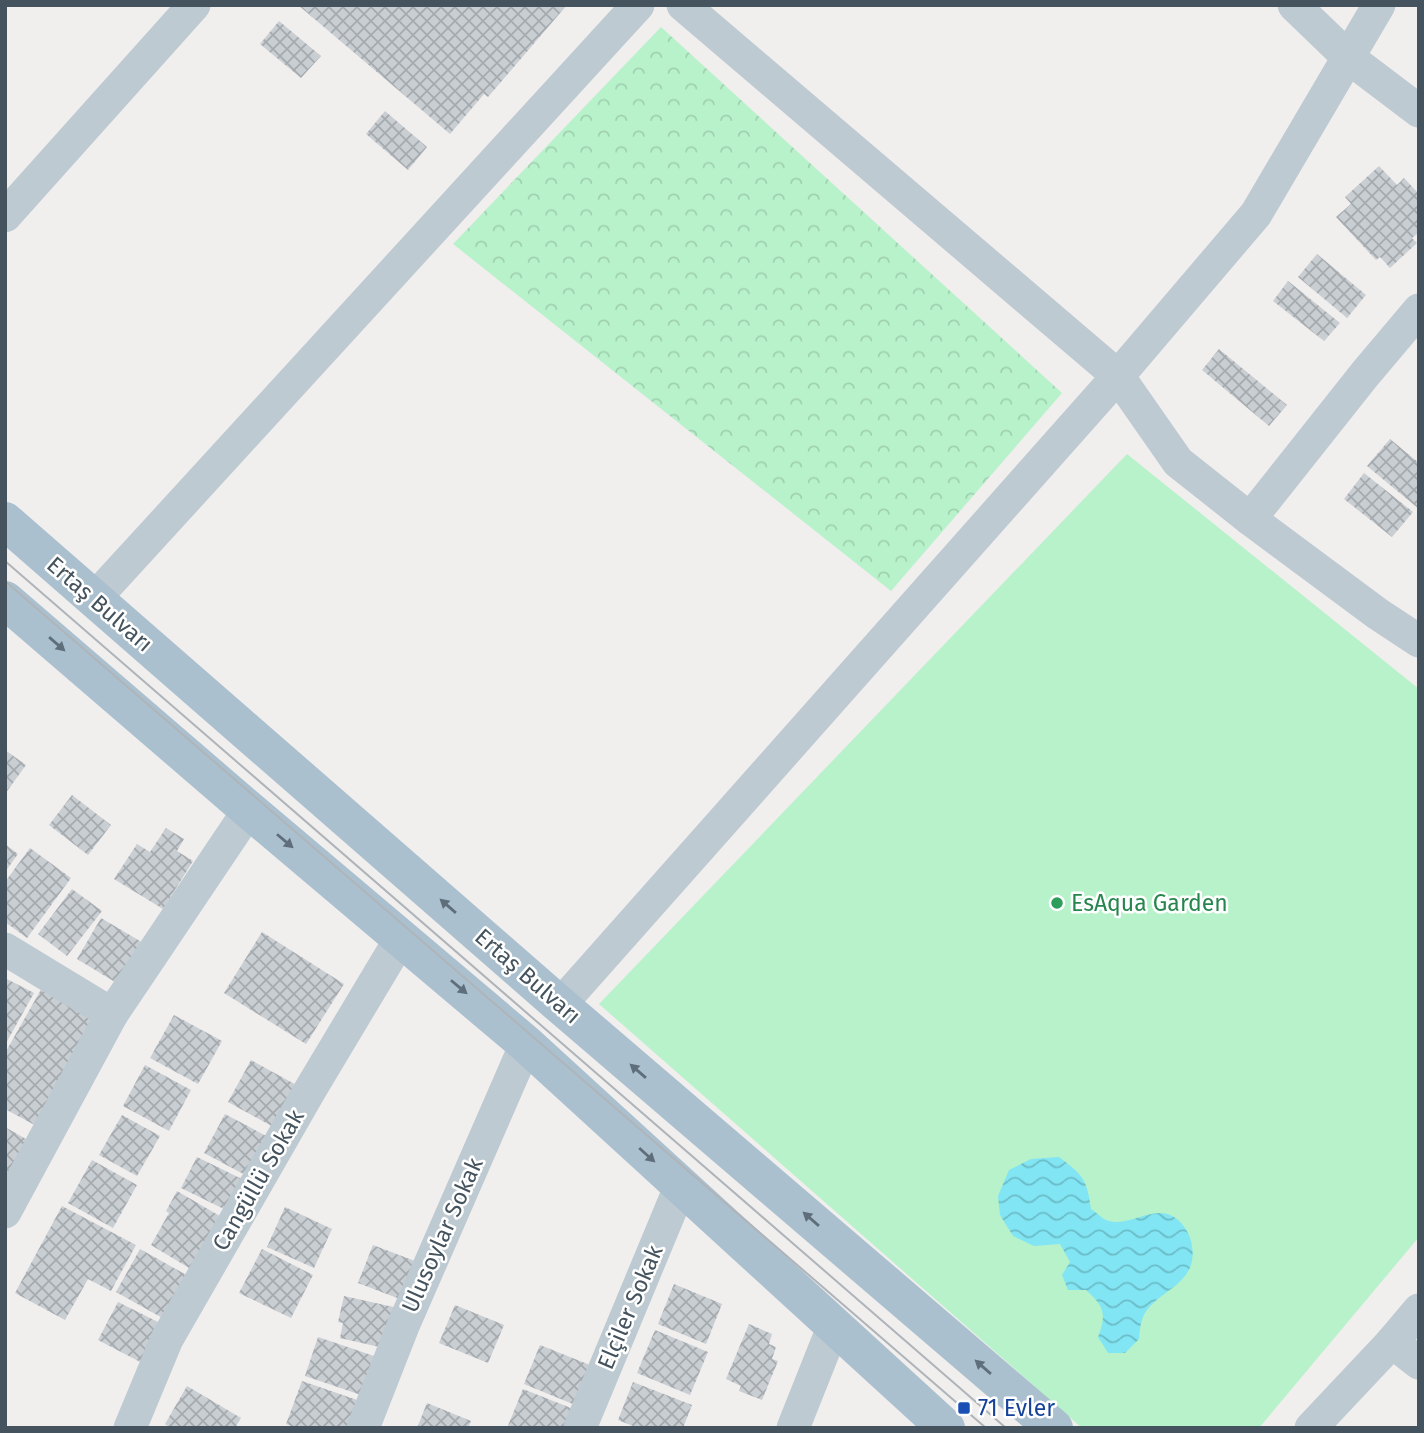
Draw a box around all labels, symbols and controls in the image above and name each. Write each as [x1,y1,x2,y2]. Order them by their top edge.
street label: Ertaş Bulvarı [41,550,159,658]
one-way arrow [48,636,66,652]
one-way arrow [276,833,293,848]
place label: EsAqua Garden [1071,889,1228,917]
marker: EsAqua Garden [1049,895,1065,911]
one-way arrow [439,899,456,914]
street label: Ertaş Bulvarı [469,922,587,1030]
one-way arrow [449,980,467,995]
one-way arrow [629,1064,646,1079]
street label: Cangüllü Sokak [206,1104,310,1256]
one-way arrow [638,1146,655,1162]
street label: Ulusoylar Sokak [395,1153,489,1317]
one-way arrow [802,1212,819,1227]
street label: Elçiler Sokak [591,1241,669,1373]
one-way arrow [975,1360,992,1375]
place label: 71 Evler [978,1394,1055,1422]
marker: 71 Evler [956,1400,972,1416]

